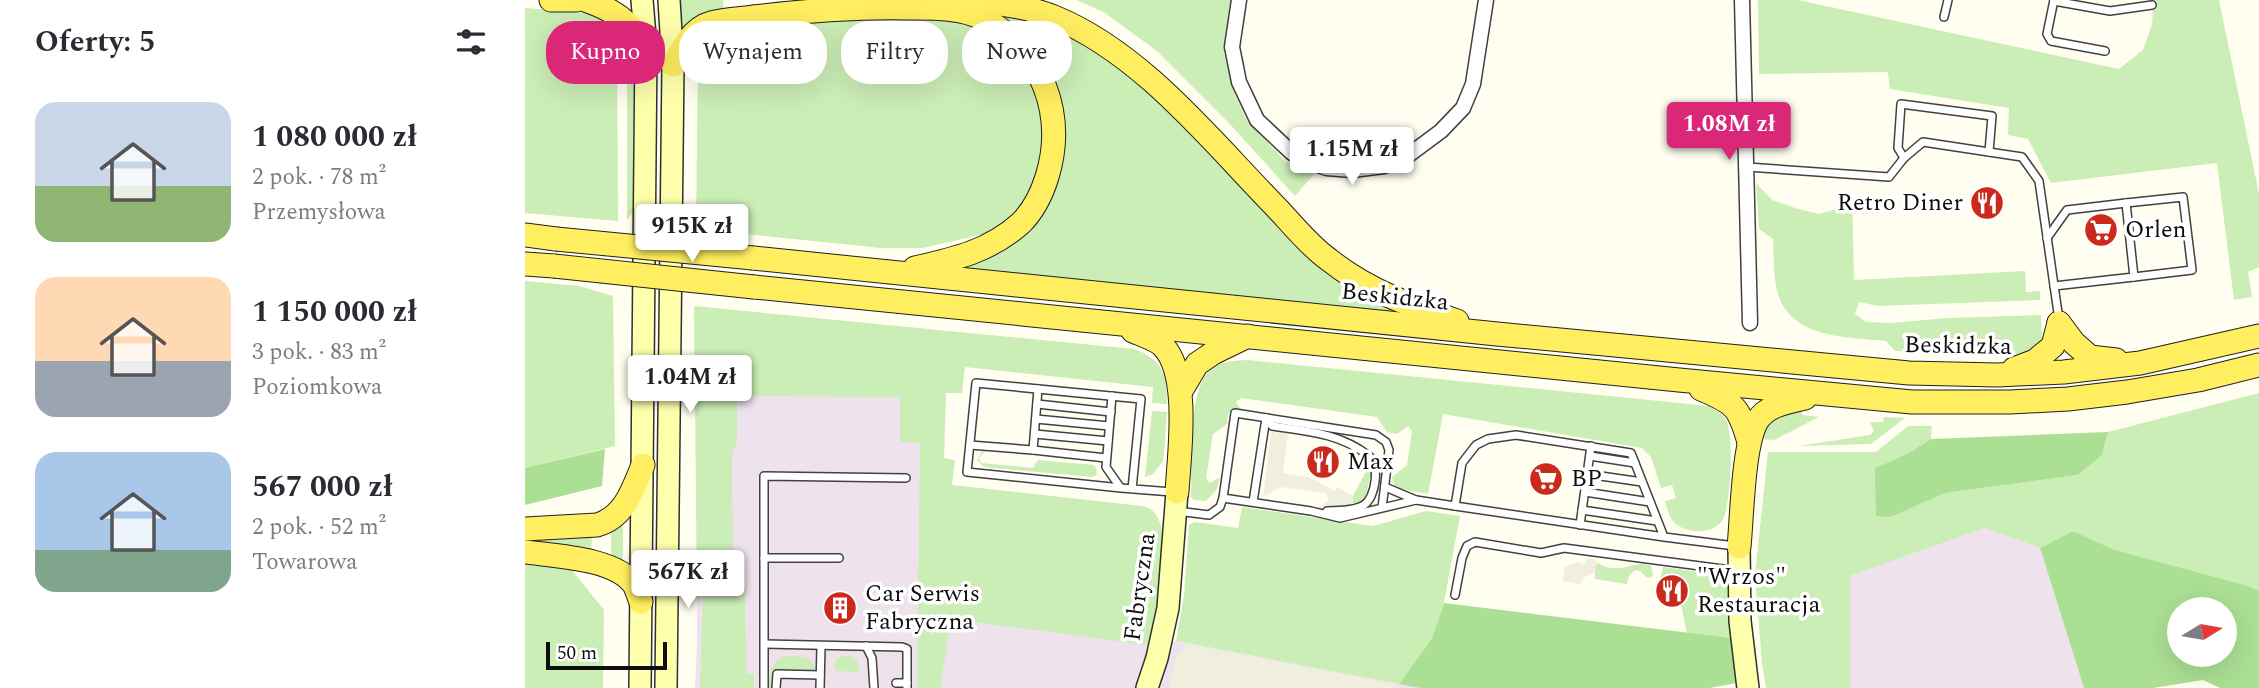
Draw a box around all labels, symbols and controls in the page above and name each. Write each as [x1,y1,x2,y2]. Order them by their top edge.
text: Oferty: 5 [35,19,156,65]
chip: Kupno [546,21,665,84]
chip: Wynajem [679,21,827,84]
chip: Filtry [841,21,948,84]
chip: Nowe [962,21,1072,84]
icon: filters [452,23,490,61]
pin: 1.08M zł [1657,102,1801,162]
text: 1.08M zł [1683,107,1775,142]
text: 1 080 000 zł [252,114,417,160]
pin: 1.15M zł [1280,128,1424,187]
icon: home [91,130,175,214]
text: 1.15M zł [1306,132,1398,167]
text: 2 pok. · 78 m² [252,160,386,195]
restaurant icon: Retro Diner [1968,184,2006,222]
place label: Retro Diner [1837,185,1963,221]
text: Przemysłowa [252,195,386,230]
pin: 915K zł [627,204,757,264]
text: 915K zł [651,209,733,244]
supermarket icon: Orlen [2082,211,2120,249]
place label: Orlen [2125,212,2187,248]
street label: Beskidzka [1339,273,1451,321]
text: 1 150 000 zł [252,289,417,335]
icon: home [91,305,175,389]
street label: Beskidzka [1904,327,2013,365]
text: 3 pok. · 83 m² [252,335,386,370]
pin: 1.04M zł [618,356,762,415]
text: 1.04M zł [644,360,736,395]
text: Poziomkowa [252,370,382,405]
restaurant icon: Max [1304,443,1342,481]
place label: Max [1347,444,1394,480]
supermarket icon: BP [1527,460,1565,498]
place label: BP [1571,461,1602,497]
text: 567 000 zł [252,464,393,510]
icon: home [91,480,175,564]
text: 2 pok. · 52 m² [252,510,386,545]
street label: Fabryczna [1115,530,1165,643]
text: Towarowa [252,545,357,580]
pin: 567K zł [623,550,753,610]
text: 567K zł [647,555,729,590]
place label: "Wrzos" Restauracja [1697,559,1821,623]
restaurant icon: "Wrzos" Restauracja [1653,572,1691,610]
place label: Car Serwis Fabryczna [865,576,980,640]
building icon: Car Serwis Fabryczna [821,589,859,627]
north arrow [2167,597,2237,667]
map controls [2167,597,2237,667]
scale bar [546,639,667,671]
text: 50 m [557,639,597,668]

